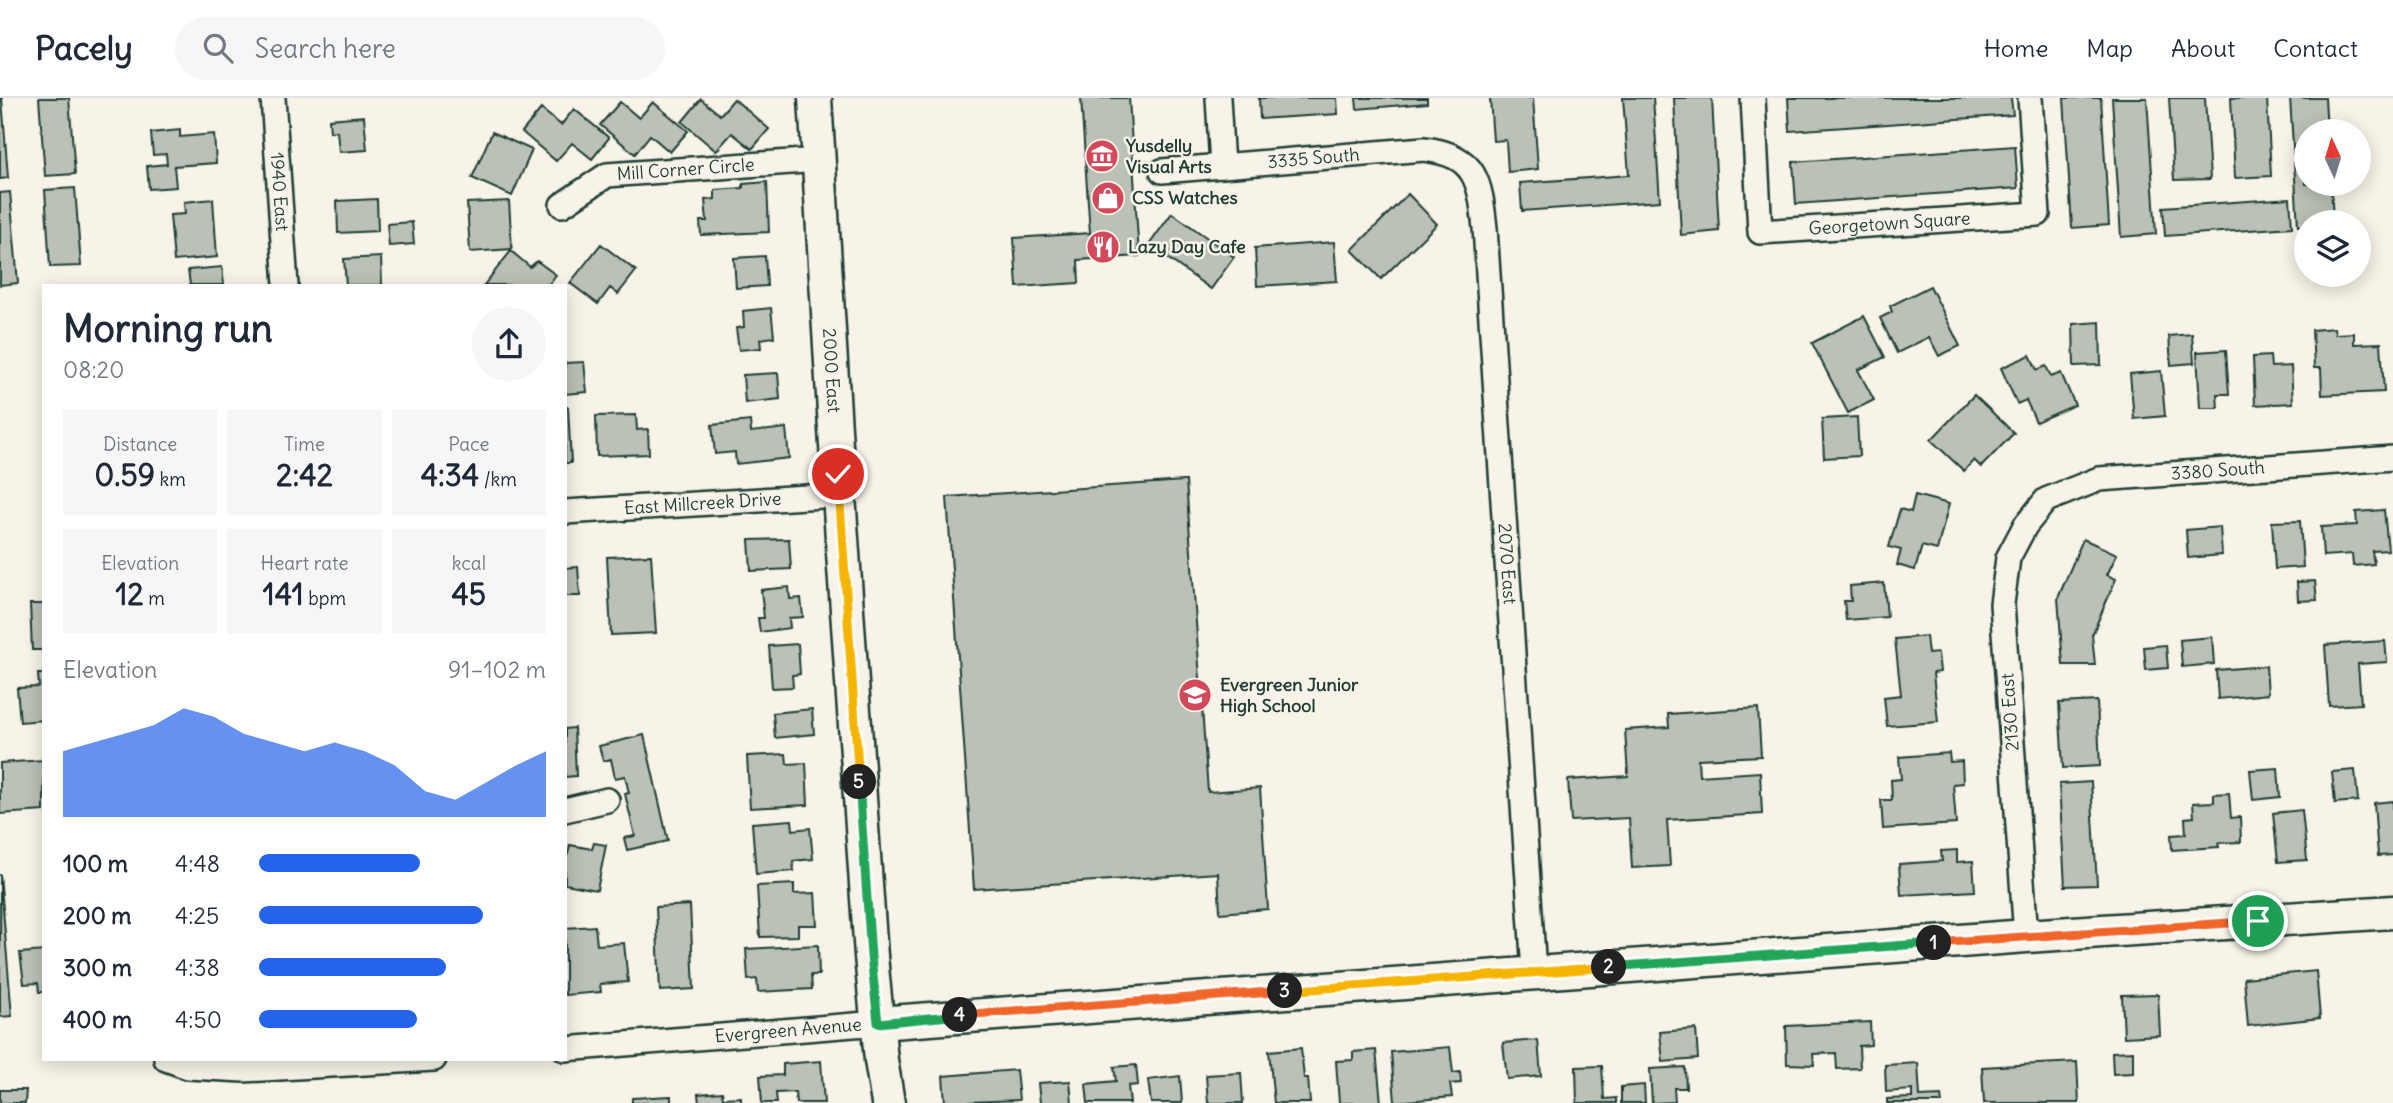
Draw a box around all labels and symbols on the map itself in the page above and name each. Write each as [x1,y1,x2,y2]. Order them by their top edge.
north arrow [2294,119,2371,196]
place label: Yusdelly Visual Arts [1125,134,1212,178]
museum icon: Yusdelly Visual Arts [1083,137,1121,175]
street label: 3335 South [1266,142,1360,173]
street label: 1940 East [266,152,294,232]
street label: Mill Corner Circle [616,153,755,185]
shop icon: CSS Watches [1089,179,1127,217]
place label: CSS Watches [1132,186,1238,209]
street label: Georgetown Square [1808,206,1971,240]
restaurant icon: Lazy Day Cafe [1084,228,1122,266]
place label: Lazy Day Cafe [1128,235,1246,258]
street label: 2000 East [818,328,846,413]
pin [808,444,868,504]
street label: 3380 South [2170,455,2266,485]
street label: East Millcreek Drive [623,487,782,519]
street label: 2070 East [1493,522,1522,605]
street label: 2130 East [1995,672,2024,752]
place label: Evergreen Junior High School [1220,673,1359,717]
school or university icon: Evergreen Junior High School [1176,676,1214,714]
pin: 5 [842,764,876,800]
pin [2228,891,2288,951]
pin: 1 [1916,926,1952,960]
pin: 2 [1592,950,1626,984]
pin: 3 [1268,974,1302,1008]
pin: 4 [942,998,978,1032]
street label: Evergreen Avenue [714,1012,863,1048]

